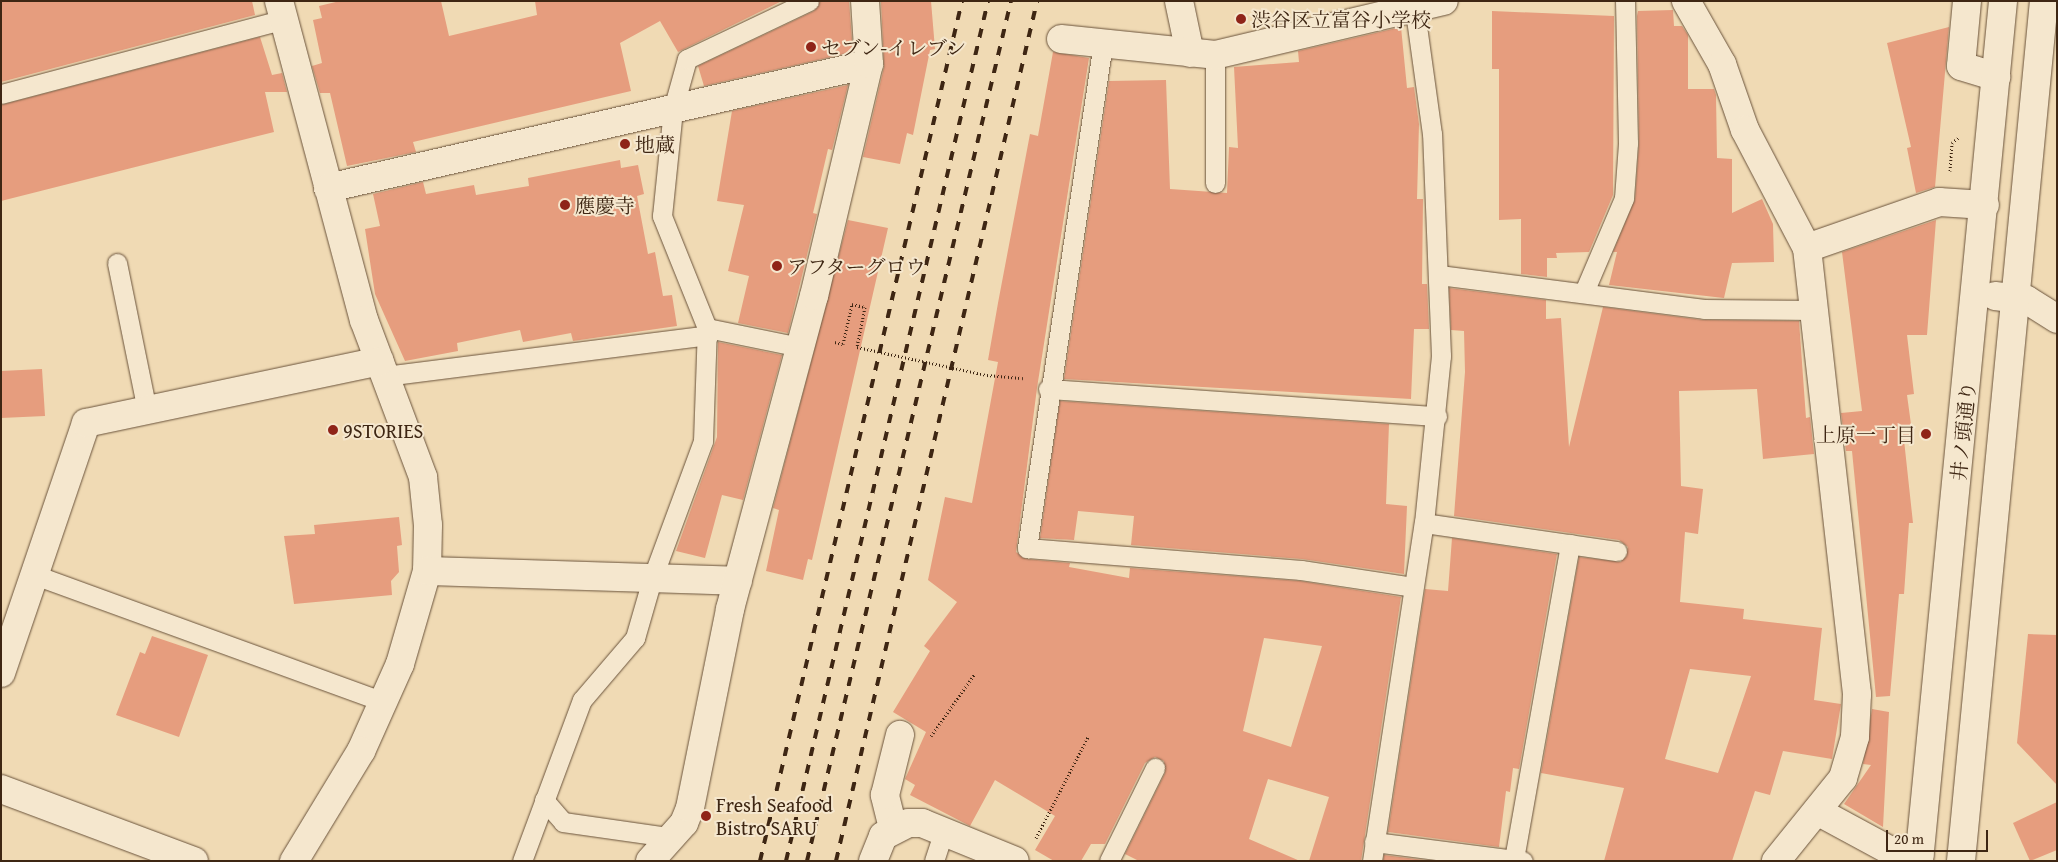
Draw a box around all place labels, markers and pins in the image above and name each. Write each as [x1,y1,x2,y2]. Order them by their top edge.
place label: 渋谷区立富谷小学校 [1251,7,1431,31]
marker: 渋谷区立富谷小学校 [1235,13,1247,25]
place label: セブン-イレブン [821,35,968,59]
marker: セブン-イレブン [805,41,817,53]
place label: 地蔵 [635,132,675,156]
marker: 地蔵 [619,138,631,150]
place label: 應慶寺 [575,193,635,217]
marker: 應慶寺 [559,199,571,211]
place label: アフターグロウ [787,254,927,278]
marker: アフターグロウ [771,260,783,272]
place label: 9STORIES [343,418,423,442]
place label: 上原一丁目 [1816,422,1916,446]
marker: 9STORIES [327,424,339,436]
marker: 上原一丁目 [1920,428,1932,440]
place label: Fresh Seafood Bistro SARU [716,792,833,839]
marker: Fresh Seafood Bistro SARU [700,810,712,822]

